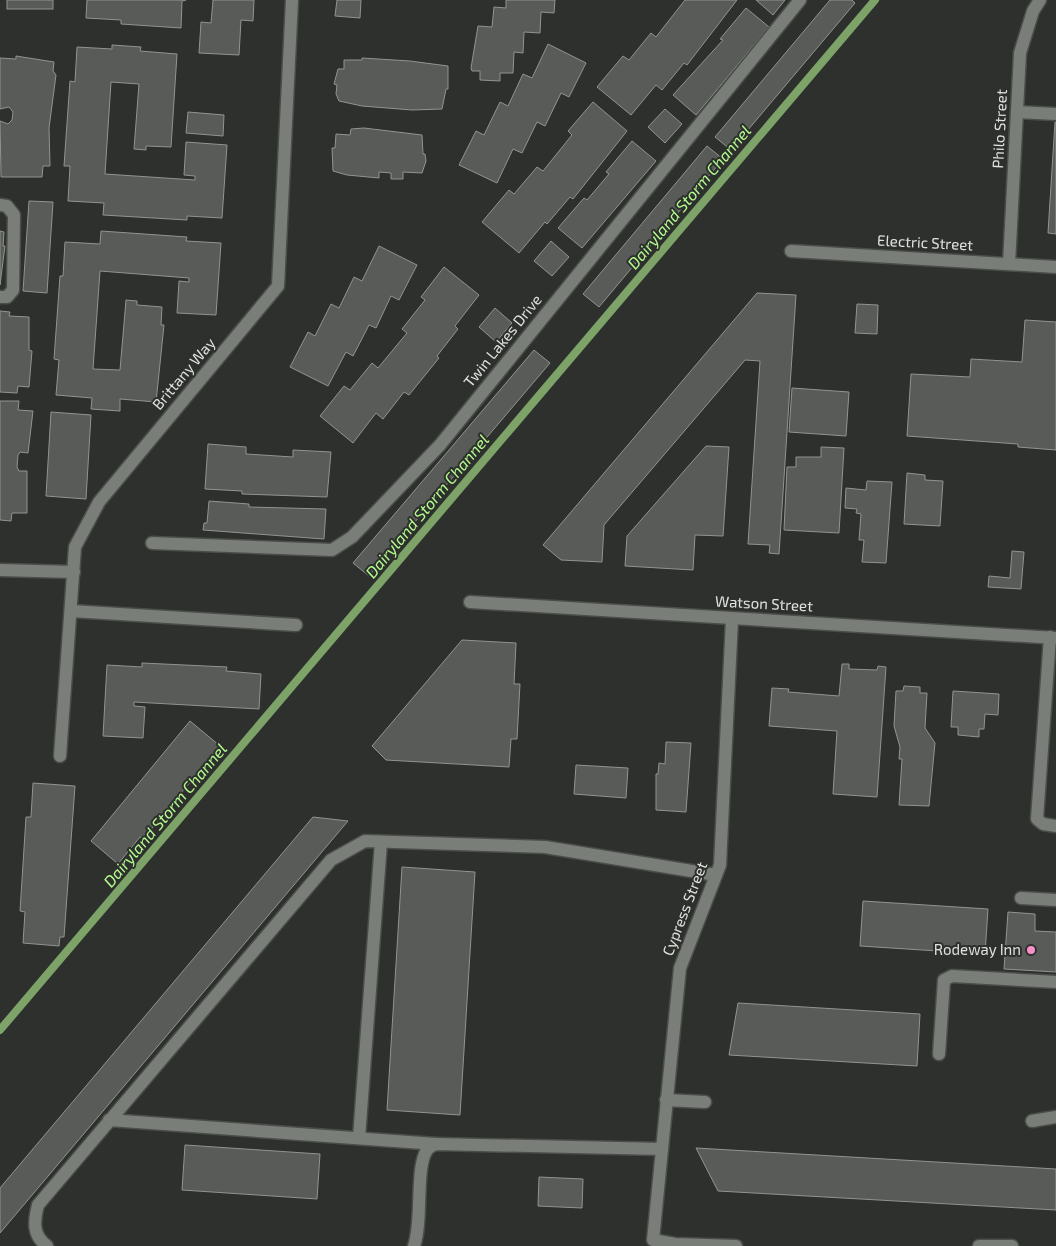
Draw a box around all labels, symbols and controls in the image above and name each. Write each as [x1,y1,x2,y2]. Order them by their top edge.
street label: Philo Street [988,89,1010,169]
water label: Dairyland Storm Channel [623,121,755,273]
street label: Electric Street [877,230,974,254]
street label: Twin Lakes Drive [459,291,545,390]
street label: Brittany Way [148,334,219,413]
water label: Dairyland Storm Channel [361,430,493,582]
street label: Watson Street [715,591,814,615]
water label: Dairyland Storm Channel [99,739,231,891]
street label: Cypress Street [658,859,710,958]
place label: Rodeway Inn [934,940,1021,958]
marker: Rodeway Inn [1025,944,1037,956]

